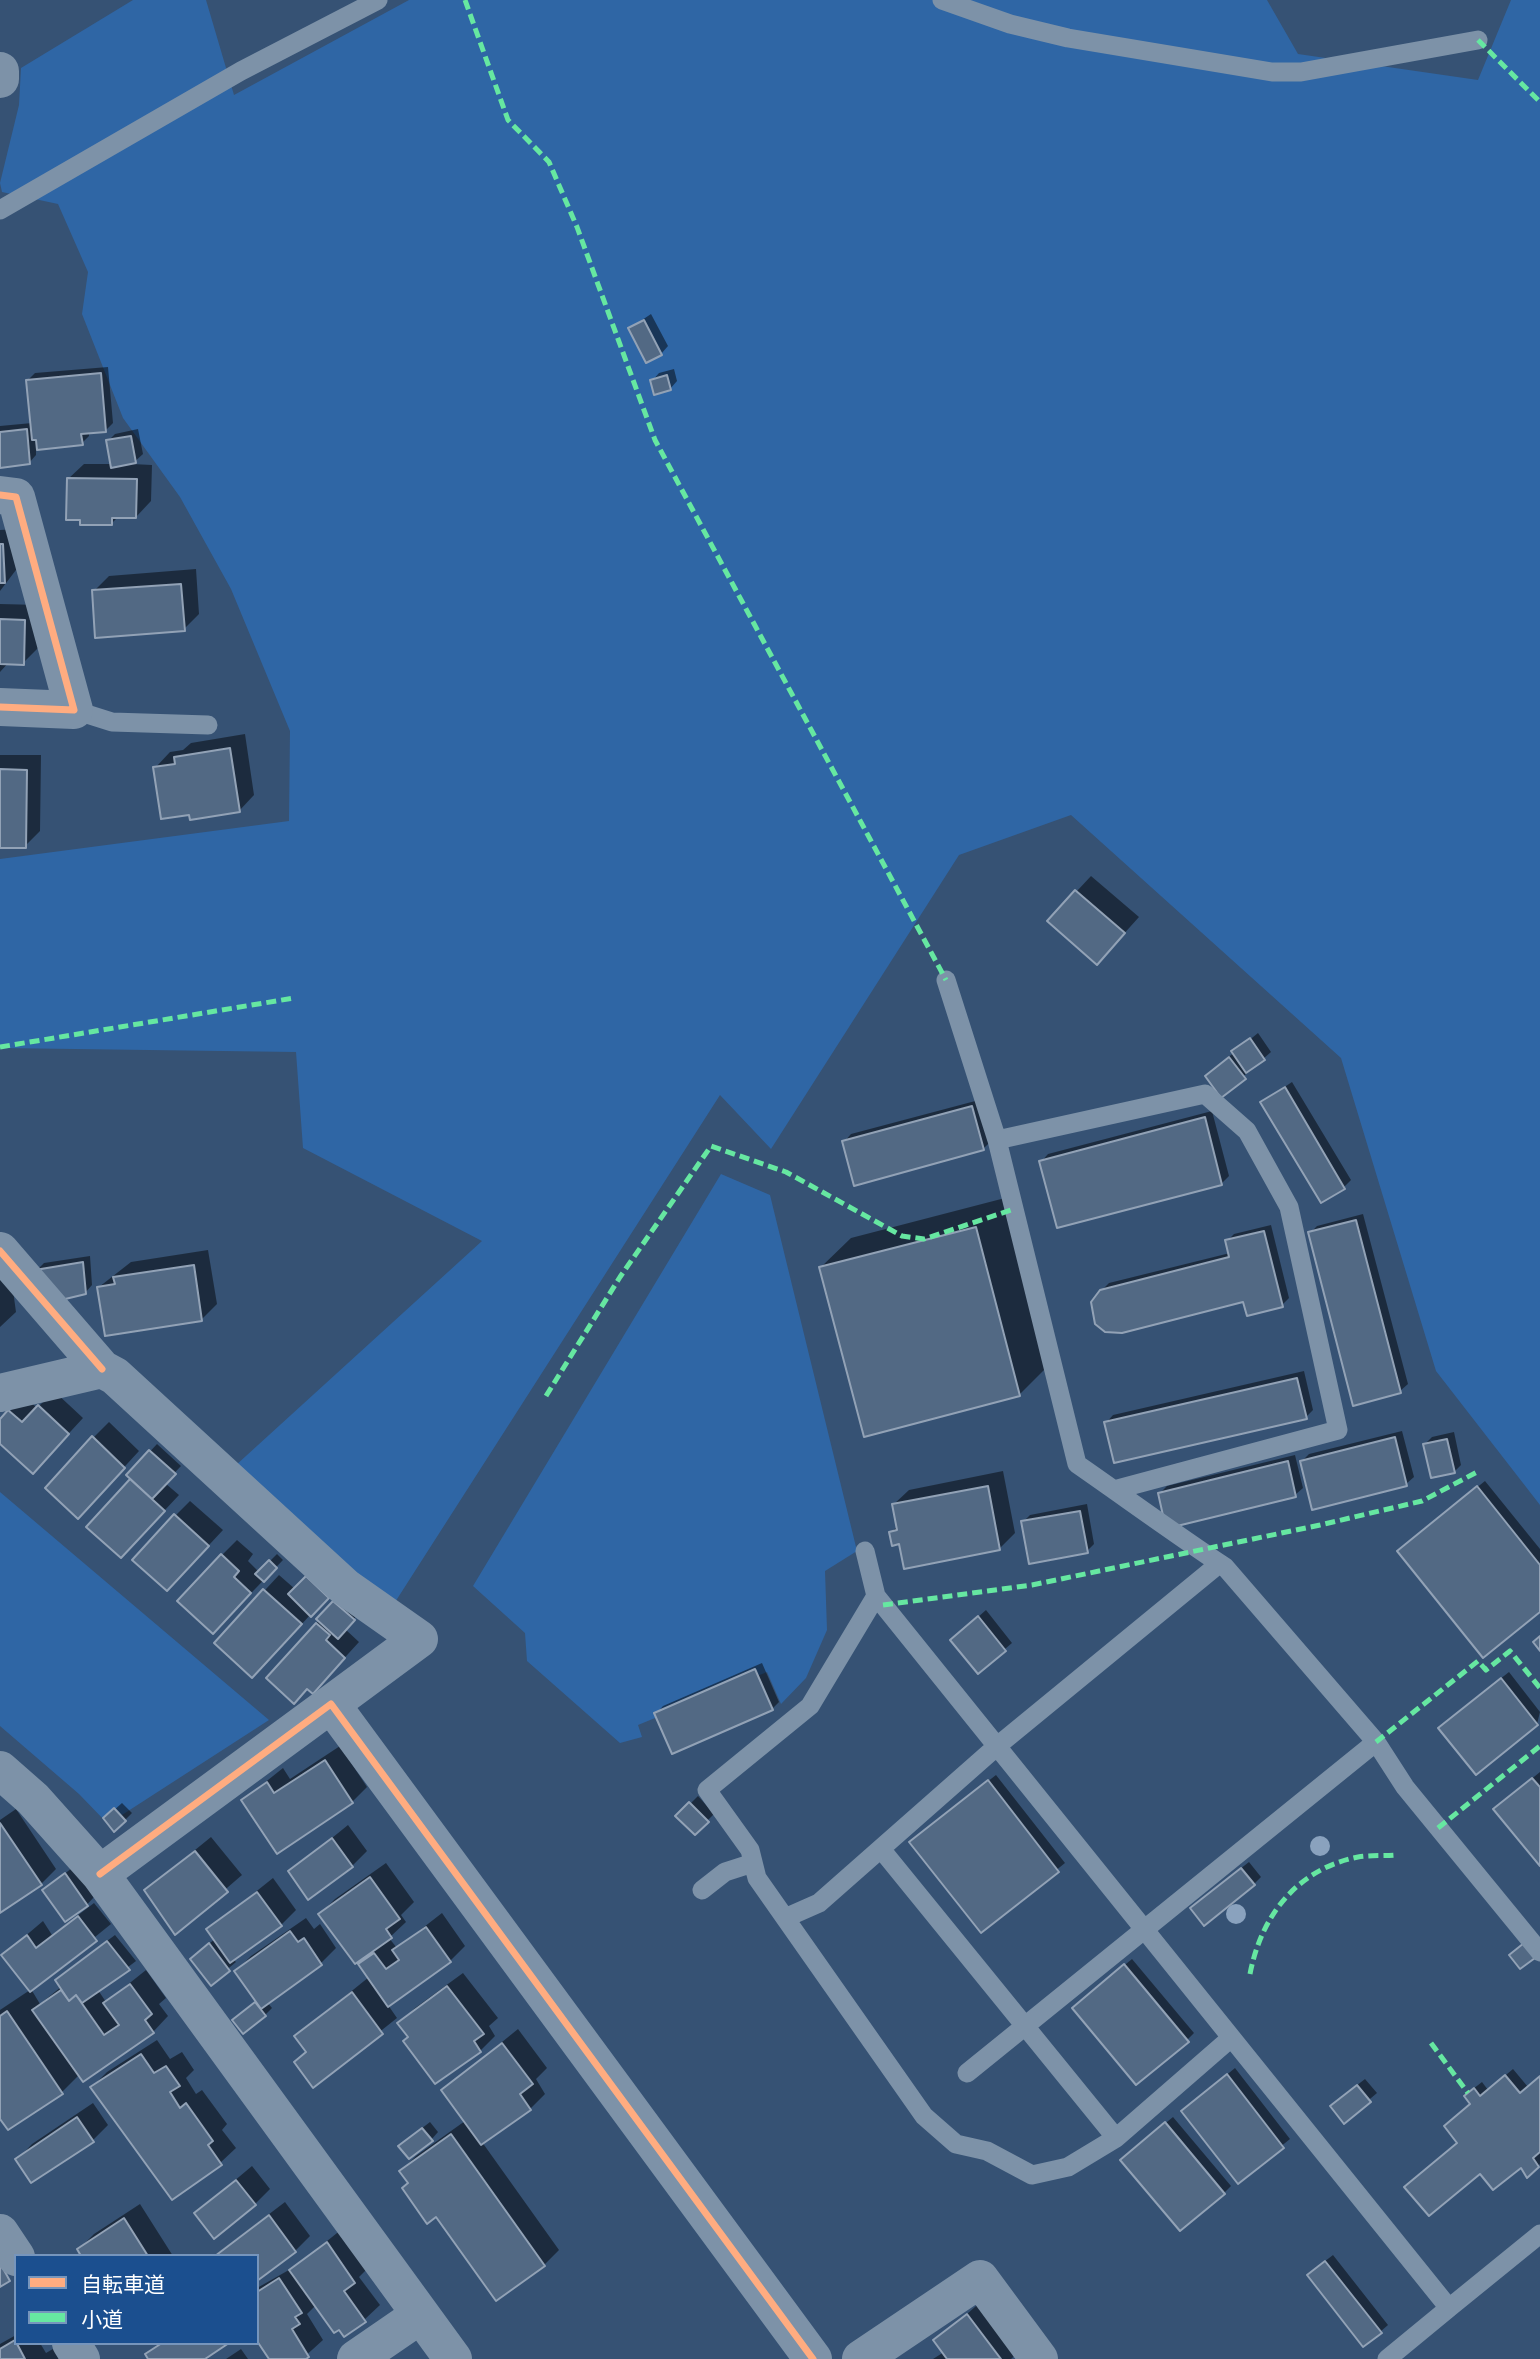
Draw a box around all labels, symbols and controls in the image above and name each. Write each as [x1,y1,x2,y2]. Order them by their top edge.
legend [14,2254,259,2345]
text: 自転車道 [81,2272,165,2296]
text: 小道 [81,2307,123,2331]

